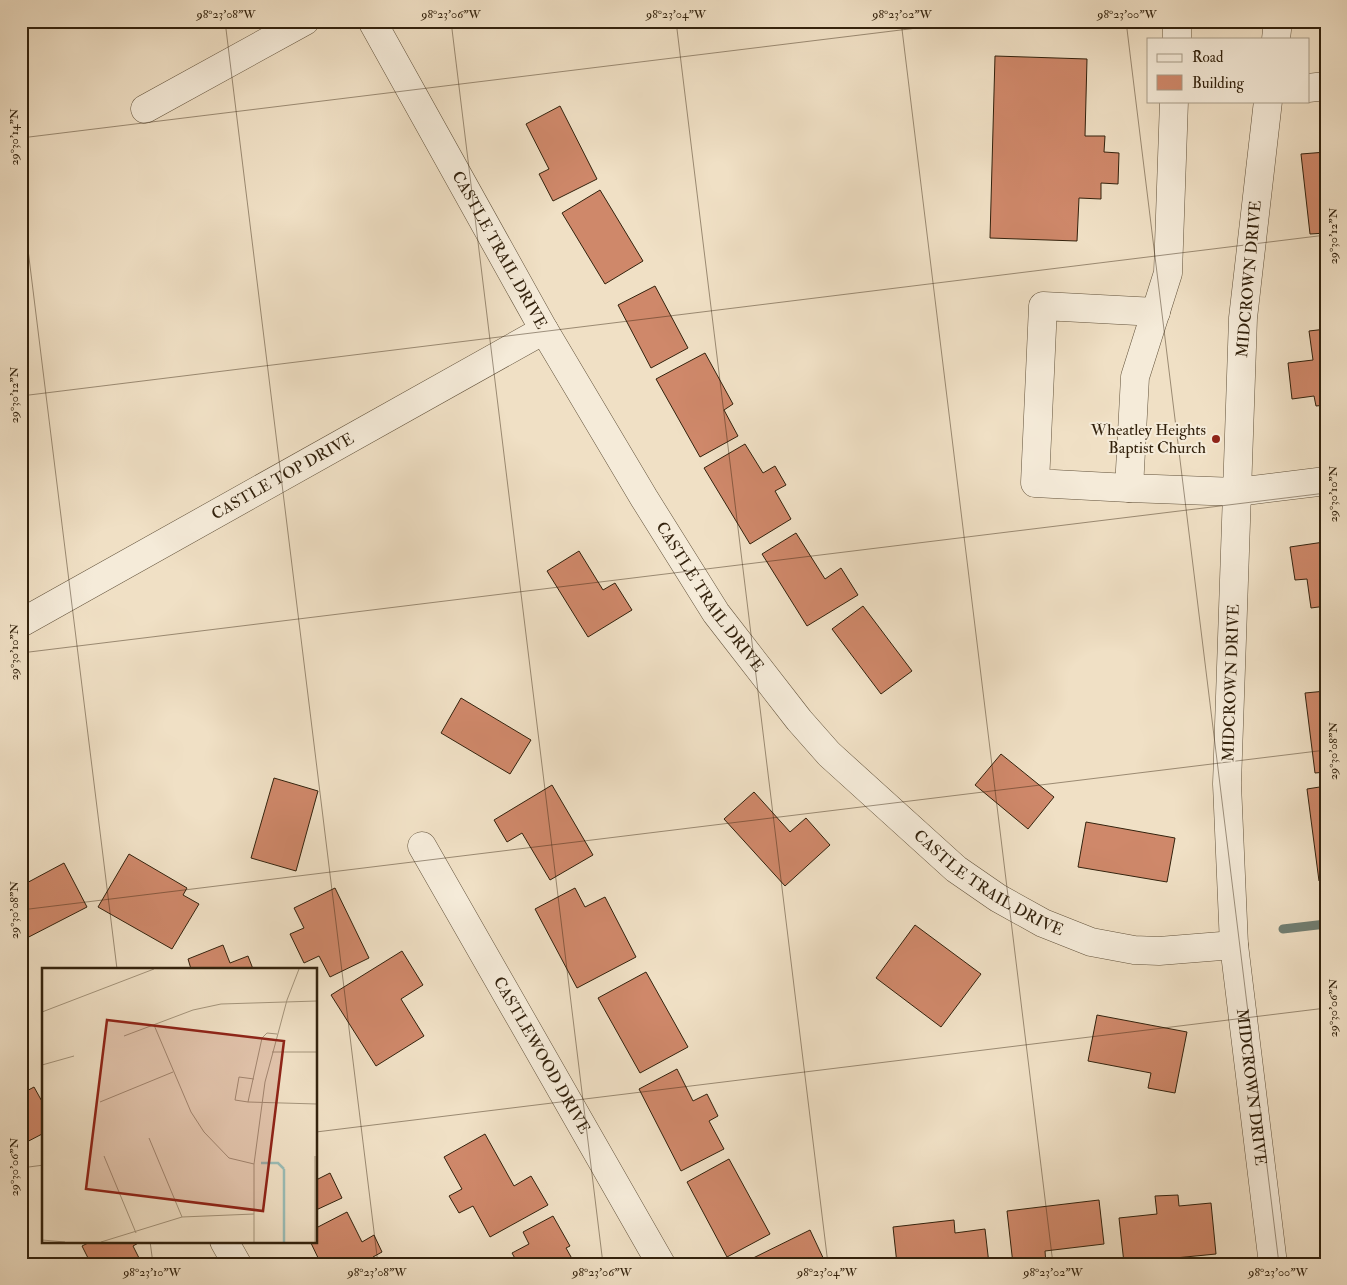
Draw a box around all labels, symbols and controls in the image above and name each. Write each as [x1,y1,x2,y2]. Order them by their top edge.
text: 98°23'08"W [195,7,256,22]
text: 98°23'06"W [420,7,481,22]
text: 98°23'04"W [645,7,707,22]
text: 98°23'02"W [871,7,933,22]
text: 98°23'00"W [1096,7,1158,22]
legend [1147,38,1310,102]
text: Road [1192,48,1224,67]
text: Building [1192,74,1244,93]
text: 29°30'14"N [7,108,22,166]
street label: CASTLE TRAIL DRIVE [447,167,551,332]
street label: MIDCROWN DRIVE [1232,199,1266,359]
text: 29°30'12"N [1326,207,1341,264]
text: 29°30'12"N [7,366,22,423]
place label: Wheatley Heights Baptist Church [1090,420,1207,459]
street label: CASTLE TOP DRIVE [208,428,358,524]
marker: Wheatley Heights Baptist Church [1210,433,1222,445]
text: 29°30'10"N [1326,465,1341,522]
street label: CASTLE TRAIL DRIVE [651,518,768,676]
street label: MIDCROWN DRIVE [1218,604,1244,762]
text: 29°30'10"N [7,623,22,680]
text: 29°30'08"N [1326,722,1341,780]
street label: CASTLE TRAIL DRIVE [909,825,1067,940]
text: 29°30'08"N [7,881,22,939]
inset map [42,968,318,1242]
street label: CASTLEWOOD DRIVE [489,973,594,1137]
text: 29°30'06"N [1326,979,1341,1037]
street label: MIDCROWN DRIVE [1232,1007,1271,1167]
text: 29°30'06"N [7,1138,22,1196]
text: 98°23'10"W [122,1265,182,1280]
text: 98°23'08"W [346,1265,407,1280]
text: 98°23'06"W [571,1265,632,1280]
text: 98°23'04"W [796,1265,858,1280]
text: 98°23'02"W [1022,1265,1084,1280]
text: 98°23'00"W [1247,1265,1309,1280]

